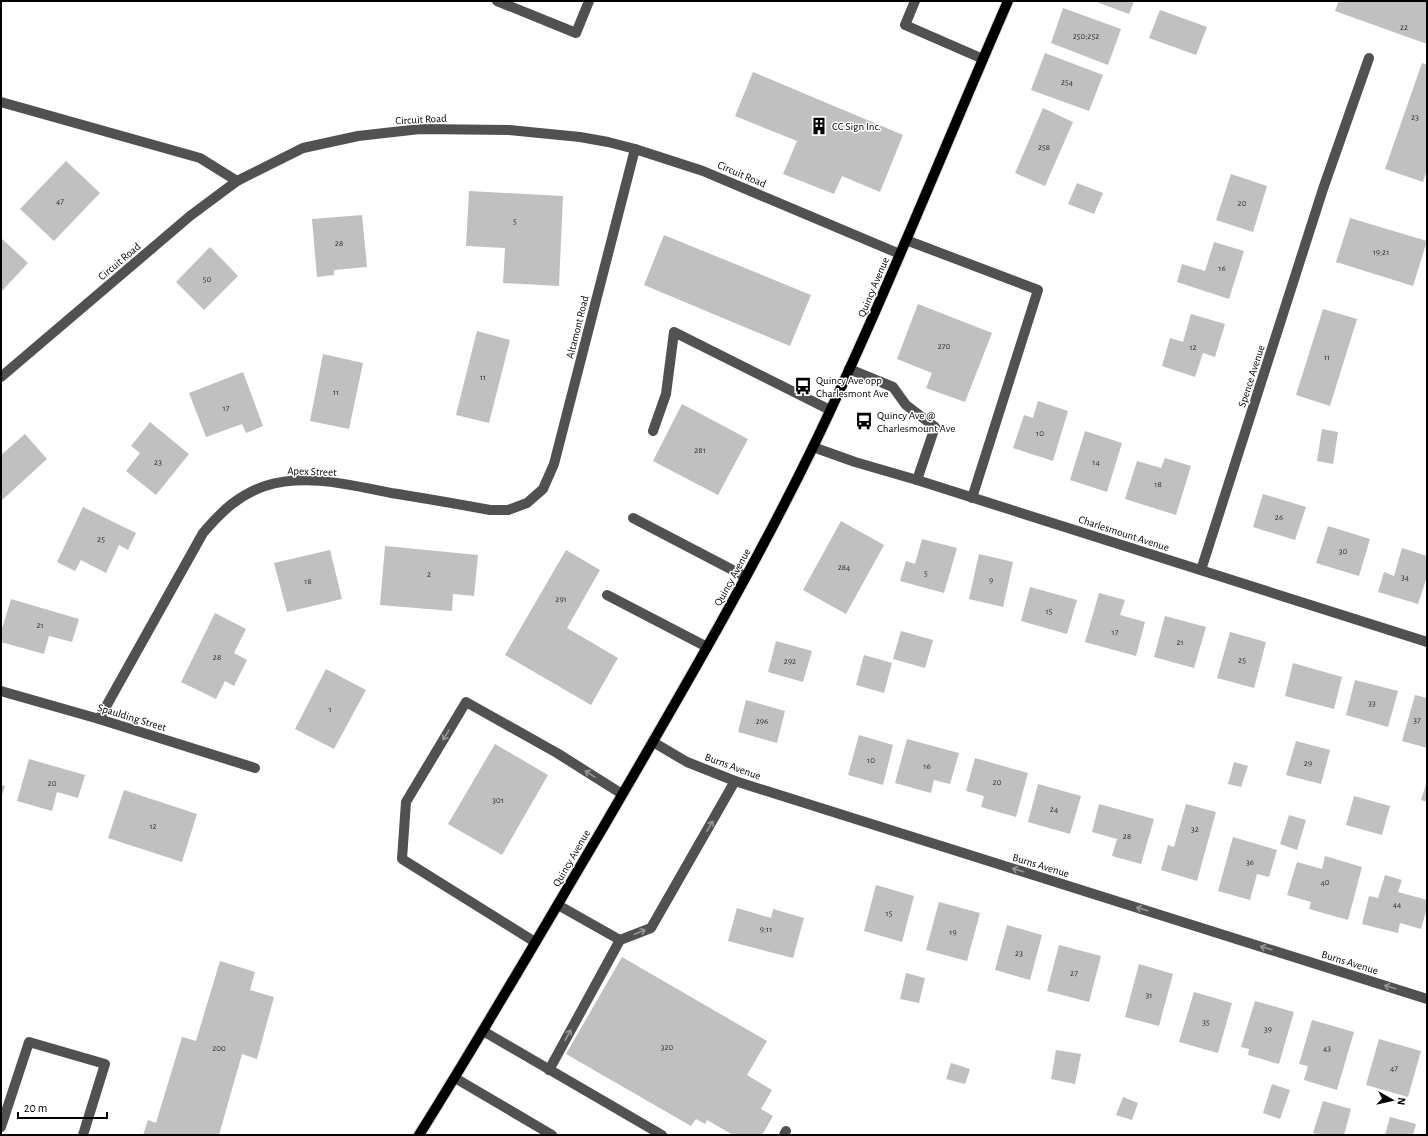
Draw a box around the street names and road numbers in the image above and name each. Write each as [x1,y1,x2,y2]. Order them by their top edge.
street label: Circuit Road [395,113,447,126]
street label: Circuit Road [716,159,768,190]
street label: Circuit Road [96,240,143,282]
street label: Quincy Avenue [856,256,891,319]
street label: Altamont Road [564,294,591,360]
street label: Spence Avenue [1236,344,1267,409]
street label: Apex Street [287,465,337,478]
street label: Charlesmount Avenue [1077,514,1171,553]
street label: Quincy Avenue [712,547,753,608]
street label: Spaulding Street [96,702,168,733]
street label: Burns Avenue [703,751,762,782]
street label: Quincy Avenue [551,828,592,889]
street label: Burns Avenue [1011,852,1070,879]
street label: Burns Avenue [1320,949,1379,976]

